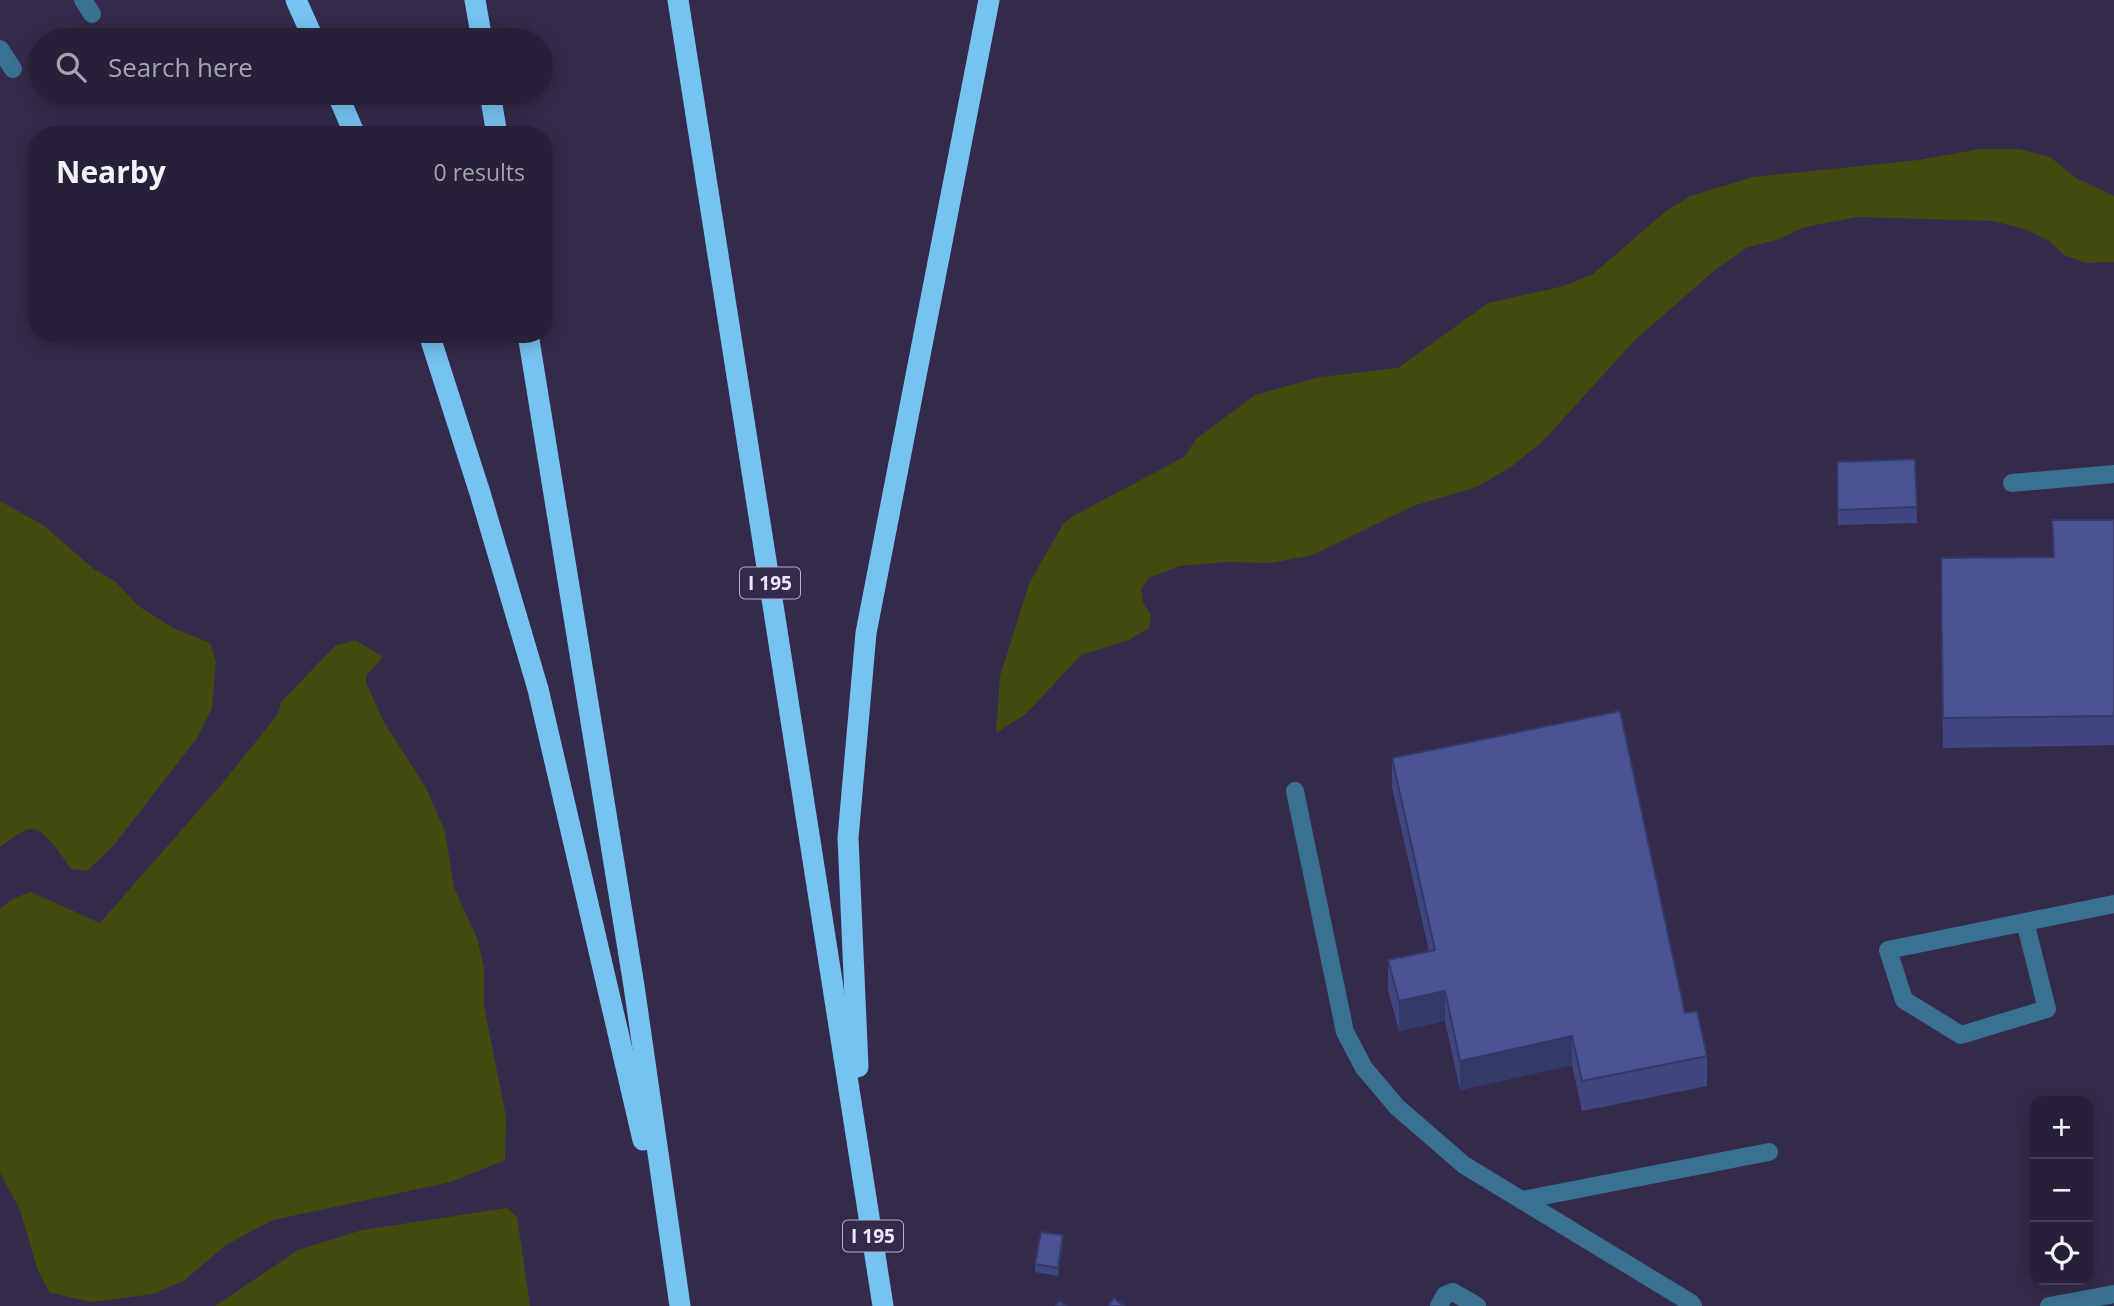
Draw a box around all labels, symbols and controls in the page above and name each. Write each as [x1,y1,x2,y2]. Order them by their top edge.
search box [28,28,553,105]
icon: search [52,48,90,86]
text: Search here [108,49,253,85]
text: Nearby [56,151,166,192]
text: 0 results [434,156,525,188]
road number: I 195 [740,568,800,598]
map controls [2030,1096,2093,1285]
button: + [2030,1096,2093,1159]
button: − [2030,1159,2093,1222]
road number: I 195 [843,1220,903,1252]
button: locate [2030,1222,2093,1285]

